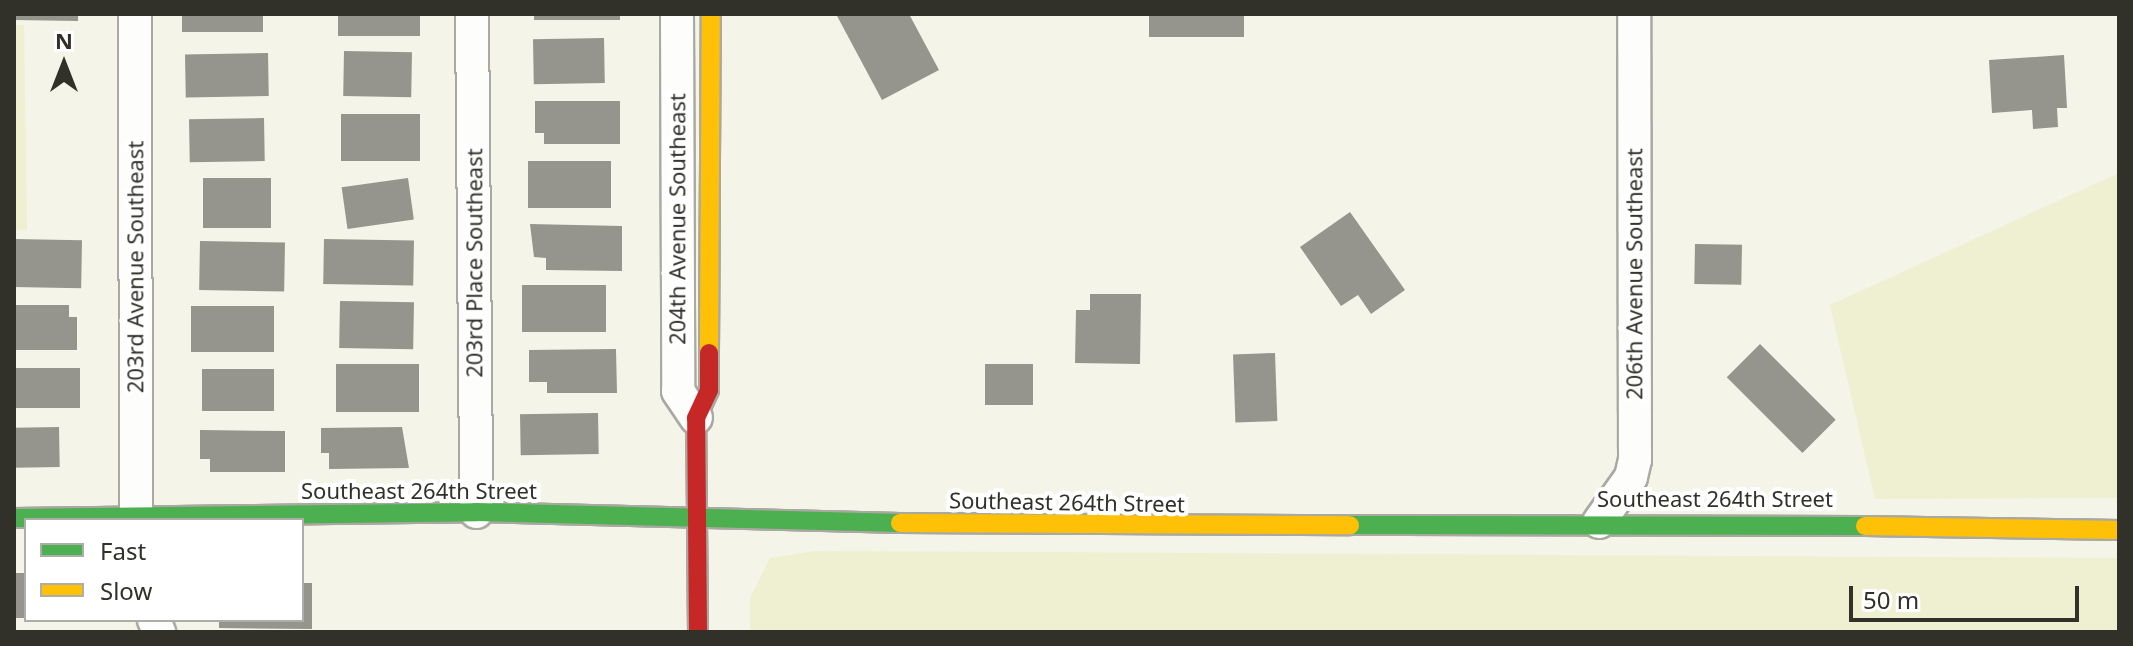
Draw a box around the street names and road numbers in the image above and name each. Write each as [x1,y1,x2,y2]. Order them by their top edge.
street label: 204th Avenue Southeast [664,93,690,345]
street label: 203rd Avenue Southeast [122,141,148,393]
street label: 203rd Place Southeast [461,148,487,378]
street label: 206th Avenue Southeast [1621,148,1647,400]
street label: Southeast 264th Street [301,478,537,504]
street label: Southeast 264th Street [1597,486,1833,512]
street label: Southeast 264th Street [949,487,1185,517]

